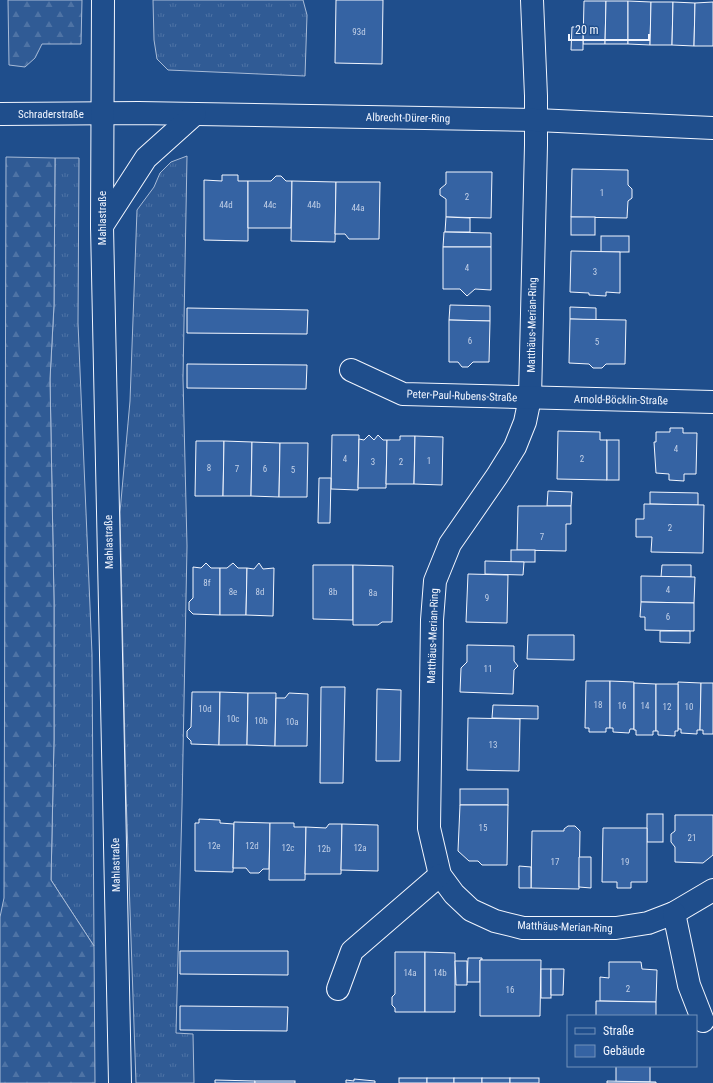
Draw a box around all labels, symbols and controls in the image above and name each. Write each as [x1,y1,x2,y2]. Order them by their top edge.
scale bar [569,16,649,42]
text: 20 m [575,23,599,37]
house number: 93d [352,27,366,37]
street label: Schraderstraße [18,108,84,121]
street label: Albrecht-Dürer-Ring [366,111,450,125]
house number: 1 [600,188,604,198]
street label: Mahlastraße [96,191,109,245]
house number: 2 [465,192,470,202]
house number: 44d [219,200,233,210]
house number: 44c [263,200,277,210]
house number: 44b [307,200,321,210]
house number: 44a [351,203,365,213]
house number: 4 [465,263,470,273]
house number: 3 [593,267,597,277]
street label: Matthäus-Merian-Ring [525,277,539,373]
house number: 6 [468,336,472,346]
house number: 5 [595,337,600,347]
street label: Peter-Paul-Rubens-Straße [406,388,518,404]
street label: Arnold-Böcklin-Straße [574,393,668,407]
house number: 4 [674,444,679,454]
house number: 4 [343,454,348,464]
house number: 2 [580,454,585,464]
house number: 1 [427,456,431,466]
house number: 3 [371,457,375,467]
house number: 2 [399,457,404,467]
house number: 8 [207,463,211,473]
house number: 7 [235,464,240,474]
house number: 6 [263,464,267,474]
house number: 5 [291,465,296,475]
street label: Mahlastraße [102,515,116,569]
house number: 2 [668,523,673,533]
house number: 7 [540,532,545,542]
house number: 8f [203,578,211,588]
house number: 4 [666,585,671,595]
house number: 8e [229,587,237,597]
house number: 8d [256,587,264,597]
house number: 8b [329,587,338,597]
house number: 8a [369,588,377,598]
street label: Matthäus-Merian-Ring [425,588,441,684]
house number: 9 [485,593,489,603]
house number: 6 [666,612,670,622]
house number: 11 [484,664,492,674]
house number: 18 [594,700,602,710]
house number: 16 [618,701,626,711]
house number: 14 [641,701,650,711]
house number: 12 [663,702,672,712]
house number: 10 [685,702,693,712]
house number: 10d [198,704,212,714]
house number: 10c [226,714,240,724]
house number: 10b [254,716,268,726]
house number: 10a [285,717,299,727]
house number: 13 [489,740,497,750]
house number: 15 [479,823,488,833]
house number: 21 [688,833,696,843]
street label: Mahlastraße [109,838,123,892]
house number: 12e [207,841,221,851]
house number: 12d [245,841,259,851]
house number: 12c [281,843,295,853]
house number: 12a [353,843,367,853]
house number: 12b [317,844,331,854]
house number: 17 [551,857,560,867]
house number: 19 [621,857,629,867]
street label: Matthäus-Merian-Ring [517,919,613,935]
house number: 14a [403,968,417,978]
house number: 14b [433,968,447,978]
house number: 2 [626,984,631,994]
house number: 16 [506,985,514,995]
legend [567,1015,697,1067]
text: Straße [603,1024,634,1038]
text: Gebäude [603,1044,645,1058]

